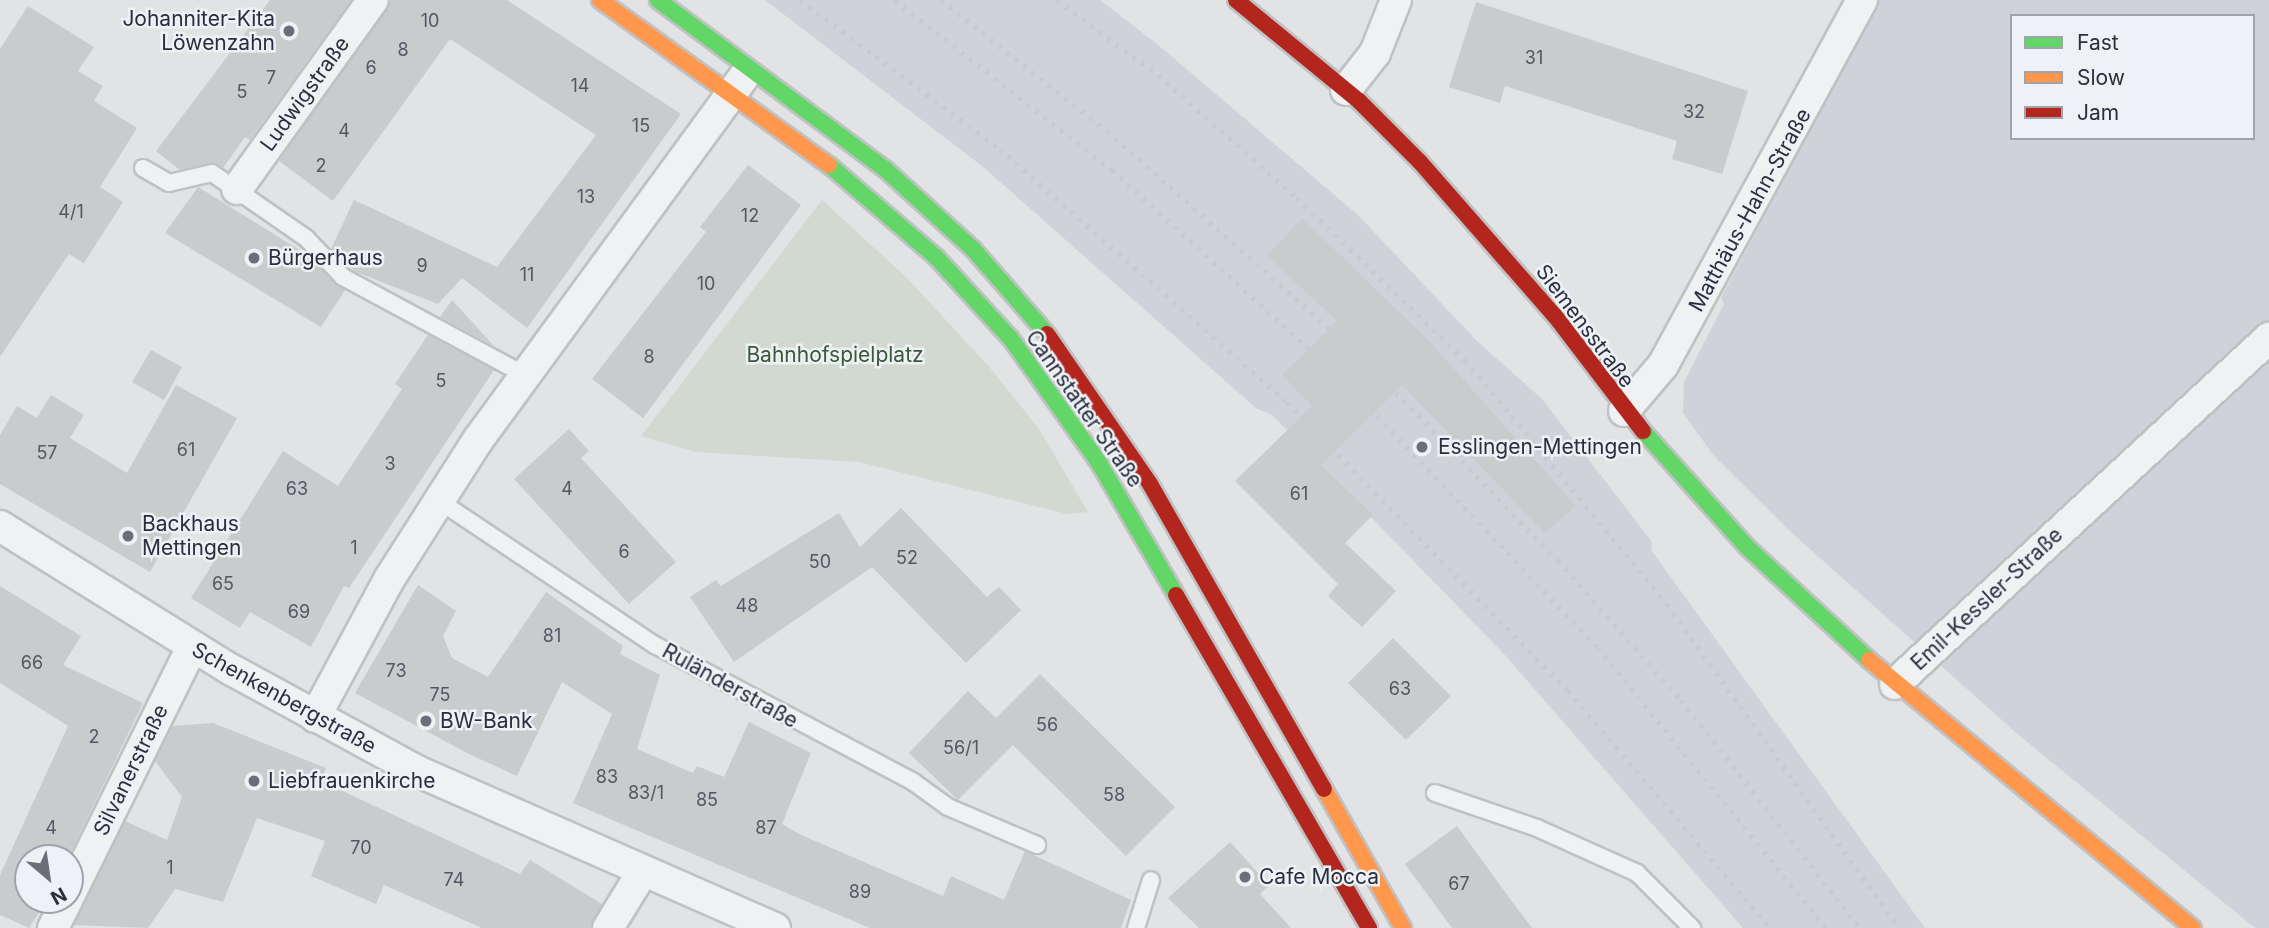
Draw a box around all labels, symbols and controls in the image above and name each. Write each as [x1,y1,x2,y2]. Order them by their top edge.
place label: Johanniter-Kita Löwenzahn [122,6,275,56]
house number: 10 [421,10,439,32]
legend [2010,14,2255,140]
marker: Johanniter-Kita Löwenzahn [281,23,297,39]
text: Fast [2077,30,2119,55]
street label: Ludwigstraße [255,32,355,156]
house number: 8 [397,39,409,61]
house number: 31 [1525,47,1543,69]
house number: 6 [365,57,377,79]
text: Slow [2077,65,2125,90]
house number: 7 [266,67,276,89]
house number: 14 [571,75,589,97]
house number: 5 [237,81,247,103]
text: Jam [2077,100,2119,125]
house number: 32 [1683,101,1705,123]
street label: Matthäus-Hahn-Straße [1684,104,1816,316]
house number: 15 [632,115,650,137]
house number: 4 [338,120,350,142]
house number: 2 [316,155,326,177]
house number: 13 [577,186,595,208]
house number: 4/1 [58,201,84,223]
house number: 12 [741,205,759,227]
place label: Bürgerhaus [268,245,383,271]
marker: Bürgerhaus [246,250,262,266]
house number: 9 [416,255,428,277]
street label: Siemensstraße [1530,259,1640,393]
house number: 11 [520,264,534,286]
house number: 10 [697,273,715,295]
street label: Cannstatter Straße [1020,326,1148,492]
park label: Bahnhofspielplatz [746,342,924,368]
house number: 8 [643,346,655,368]
house number: 5 [436,370,446,392]
place label: Esslingen-Mettingen [1438,434,1642,460]
marker: Esslingen-Mettingen [1412,437,1432,457]
house number: 61 [177,439,195,461]
house number: 57 [36,442,58,464]
house number: 3 [384,453,396,475]
house number: 63 [286,478,308,500]
house number: 4 [561,478,573,500]
house number: 61 [1290,483,1308,505]
place label: Backhaus Mettingen [142,511,241,561]
street label: Emil-Kessler-Straße [1906,522,2068,676]
marker: Backhaus Mettingen [120,528,136,544]
house number: 1 [350,537,358,559]
house number: 6 [618,541,630,563]
house number: 52 [896,547,918,569]
house number: 50 [809,551,831,573]
house number: 65 [212,573,234,595]
house number: 48 [736,595,758,617]
house number: 69 [288,601,310,623]
house number: 81 [543,625,561,647]
street label: Schenkenbergstraße [188,637,380,759]
street label: Ruländerstraße [658,638,802,734]
house number: 66 [21,652,43,674]
house number: 73 [385,660,407,682]
house number: 63 [1389,678,1411,700]
house number: 75 [430,684,450,706]
street label: Silvanerstraße [88,700,174,840]
place label: BW-Bank [440,708,532,734]
marker: BW-Bank [418,713,434,729]
house number: 56 [1036,714,1058,736]
house number: 2 [89,726,99,748]
house number: 56/1 [943,737,979,759]
house number: 83 [596,766,618,788]
place label: Liebfrauenkirche [268,768,435,794]
marker: Liebfrauenkirche [246,773,262,789]
house number: 83/1 [628,782,664,804]
house number: 58 [1103,784,1125,806]
house number: 85 [696,789,718,811]
house number: 4 [45,817,57,839]
house number: 87 [755,817,777,839]
house number: 70 [350,837,372,859]
north arrow [14,844,84,914]
house number: 1 [166,857,174,879]
place label: Cafe Mocca [1259,864,1379,890]
house number: 74 [444,869,464,891]
marker: Cafe Mocca [1237,869,1253,885]
house number: 67 [1448,873,1470,895]
house number: 89 [849,881,871,903]
text: N [47,882,70,910]

